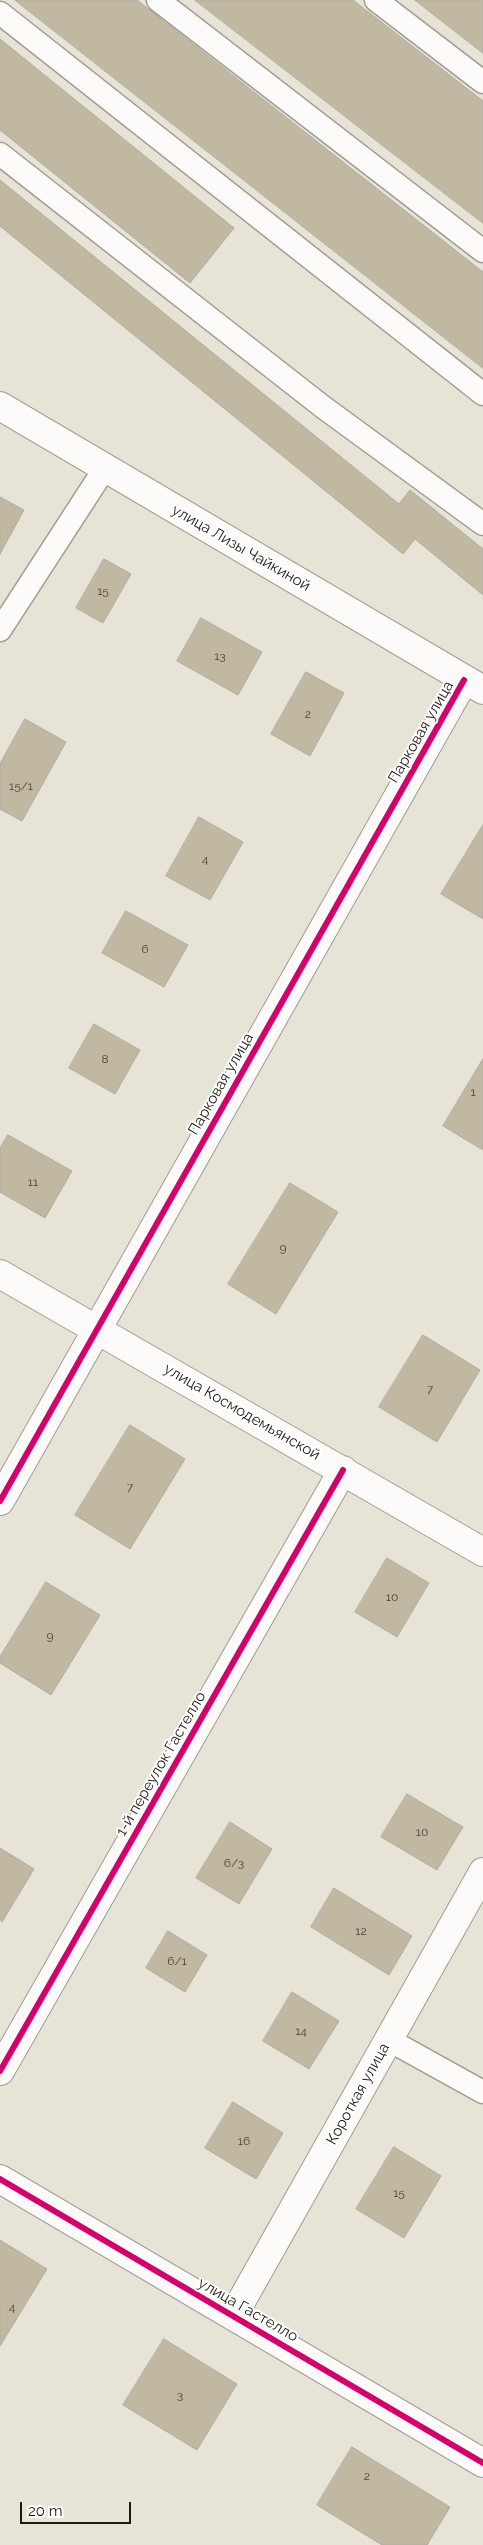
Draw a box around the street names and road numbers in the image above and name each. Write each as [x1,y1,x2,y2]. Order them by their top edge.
street label: улица Лизы Чайкиной [169,501,313,595]
street label: Парковая улица [385,678,457,786]
street label: Парковая улица [185,1030,257,1138]
street label: улица Космодемьянской [161,1360,323,1464]
street label: 1-й переулок Гастелло [112,1689,210,1839]
street label: Короткая улица [323,2040,393,2148]
street label: улица Гастелло [195,2274,301,2346]

